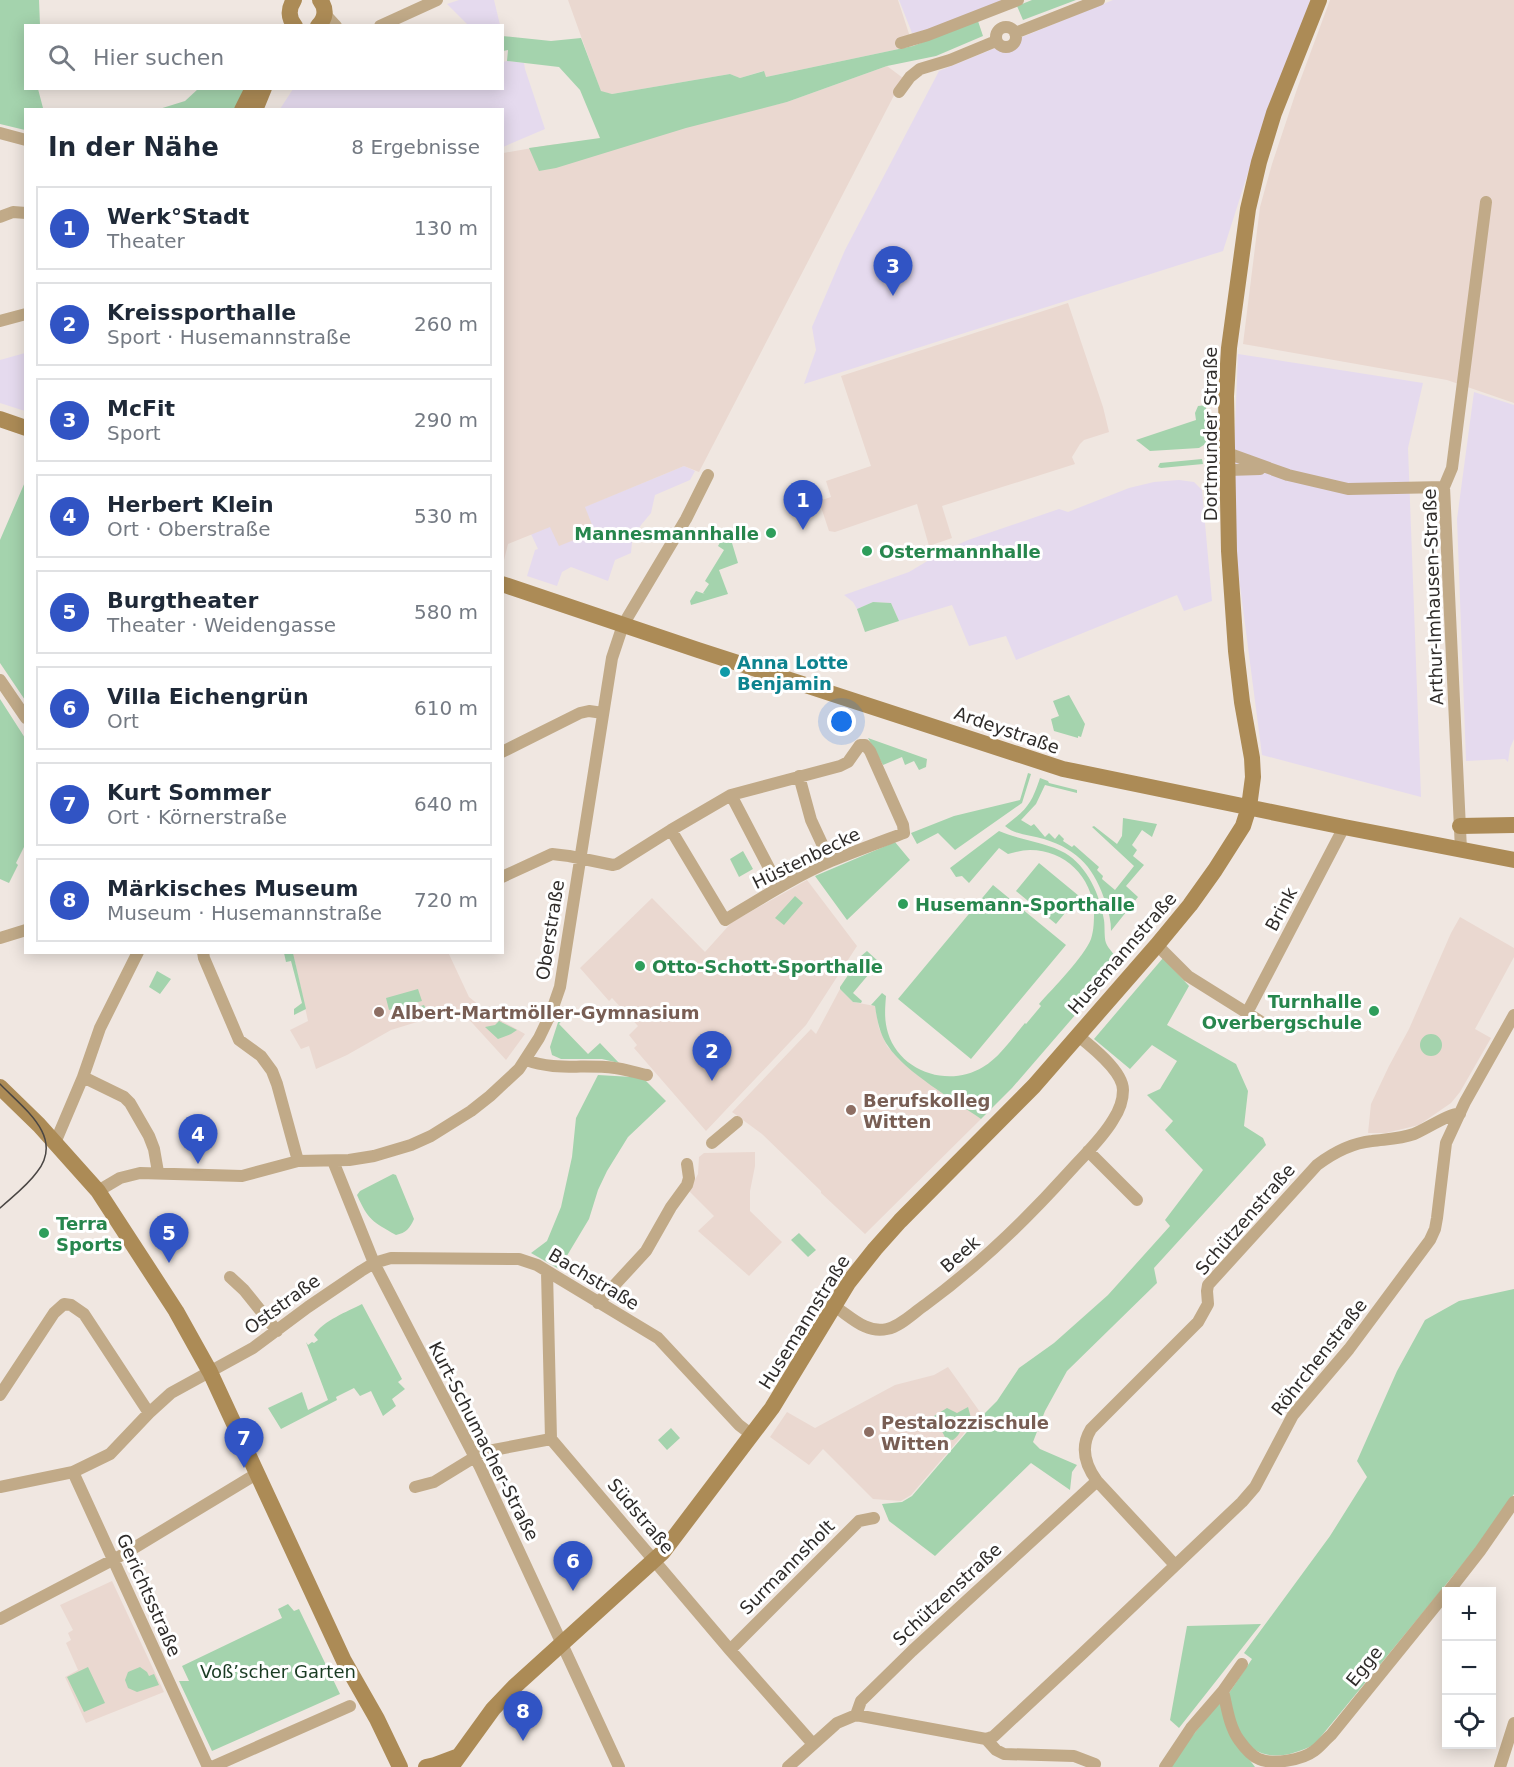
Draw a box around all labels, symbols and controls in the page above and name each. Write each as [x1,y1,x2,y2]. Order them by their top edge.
search box [24,24,504,90]
icon: search [45,41,78,74]
text: Hier suchen [93,45,224,70]
text: In der Nähe [48,132,219,162]
text: 8 Ergebnisse [351,135,480,159]
text: Werk°Stadt [107,204,249,229]
text: 1 [63,216,76,240]
text: 130 m [414,216,478,240]
text: Theater [107,229,185,253]
pin: 3 [874,246,912,296]
text: Kreissporthalle [107,300,296,325]
text: 2 [63,312,76,336]
text: 260 m [414,312,478,336]
text: Sport · Husemannstraße [107,325,351,349]
street label: Dortmunder Straße [1200,347,1221,521]
text: McFit [107,396,175,421]
text: 3 [63,408,76,432]
text: 290 m [414,408,478,432]
text: Sport [107,421,161,445]
pin: 1 [784,480,822,530]
street label: Arthur-Imhausen-Straße [1419,488,1447,706]
text: Herbert Klein [107,492,274,517]
text: 4 [63,504,76,528]
text: 530 m [414,504,478,528]
text: Ort · Oberstraße [107,517,271,541]
place label: Mannesmannhalle [574,523,759,544]
marker: Mannesmannhalle [764,526,778,540]
place label: Ostermannhalle [879,541,1041,562]
marker: Ostermannhalle [860,544,874,558]
text: Burgtheater [107,588,258,613]
text: 5 [63,600,76,624]
text: 580 m [414,600,478,624]
text: Theater · Weidengasse [107,613,336,637]
place label: Anna Lotte Benjamin [737,652,848,694]
marker: Anna Lotte Benjamin [718,665,732,679]
text: Villa Eichengrün [107,684,309,709]
text: 6 [63,696,76,720]
text: 610 m [414,696,478,720]
street label: Ardeystraße [952,702,1062,758]
your location [827,707,856,736]
text: Ort [107,709,139,733]
text: Kurt Sommer [107,780,271,805]
text: 7 [63,792,76,816]
text: 640 m [414,792,478,816]
text: Ort · Körnerstraße [107,805,287,829]
street label: Hüstenbecke [749,823,863,893]
text: Märkisches Museum [107,876,358,901]
street label: Oberstraße [532,878,568,982]
street label: Brink [1261,883,1301,934]
text: 8 [63,888,76,912]
text: 720 m [414,888,478,912]
street label: Husemannstraße [1064,888,1180,1018]
place label: Husemann-Sporthalle [915,894,1135,915]
marker: Husemann-Sporthalle [896,897,910,911]
text: Museum · Husemannstraße [107,901,382,925]
place label: Otto-Schott-Sporthalle [652,956,883,977]
marker: Otto-Schott-Sporthalle [633,959,647,973]
place label: Turnhalle Overbergschule [1202,991,1362,1033]
place label: Albert-Martmöller-Gymnasium [391,1002,699,1023]
marker: Turnhalle Overbergschule [1367,1004,1381,1018]
marker: Albert-Martmöller-Gymnasium [372,1005,386,1019]
pin: 2 [692,1032,732,1081]
place label: Berufskolleg Witten [863,1090,990,1132]
marker: Berufskolleg Witten [844,1103,858,1117]
pin: 4 [178,1114,218,1164]
street label: Schützenstraße [1191,1159,1299,1279]
place label: Terra Sports [56,1213,122,1255]
pin: 5 [150,1214,188,1263]
marker: Terra Sports [37,1226,51,1240]
street label: Beek [936,1231,984,1277]
street label: Bachstraße [545,1244,643,1314]
street label: Husemannstraße [754,1251,854,1393]
street label: Oststraße [240,1270,324,1338]
street label: Röhrchenstraße [1267,1295,1371,1419]
street label: Kurt-Schumacher-Straße [425,1338,543,1544]
place label: Pestalozzischule Witten [881,1412,1049,1454]
pin: 7 [224,1418,264,1468]
marker: Pestalozzischule Witten [862,1425,876,1439]
street label: Südstraße [604,1474,678,1558]
street label: Surmannsholt [735,1515,839,1619]
street label: Gerichtsstraße [112,1530,186,1660]
street label: Schützenstraße [888,1538,1006,1650]
pin: 6 [554,1542,592,1591]
map controls [1442,1587,1496,1749]
button: + [1442,1587,1496,1641]
button: − [1442,1641,1496,1695]
street label: Egge [1342,1642,1386,1690]
park label: Voß’scher Garten [200,1661,356,1682]
pin: 8 [504,1692,542,1741]
button: locate [1442,1695,1496,1749]

